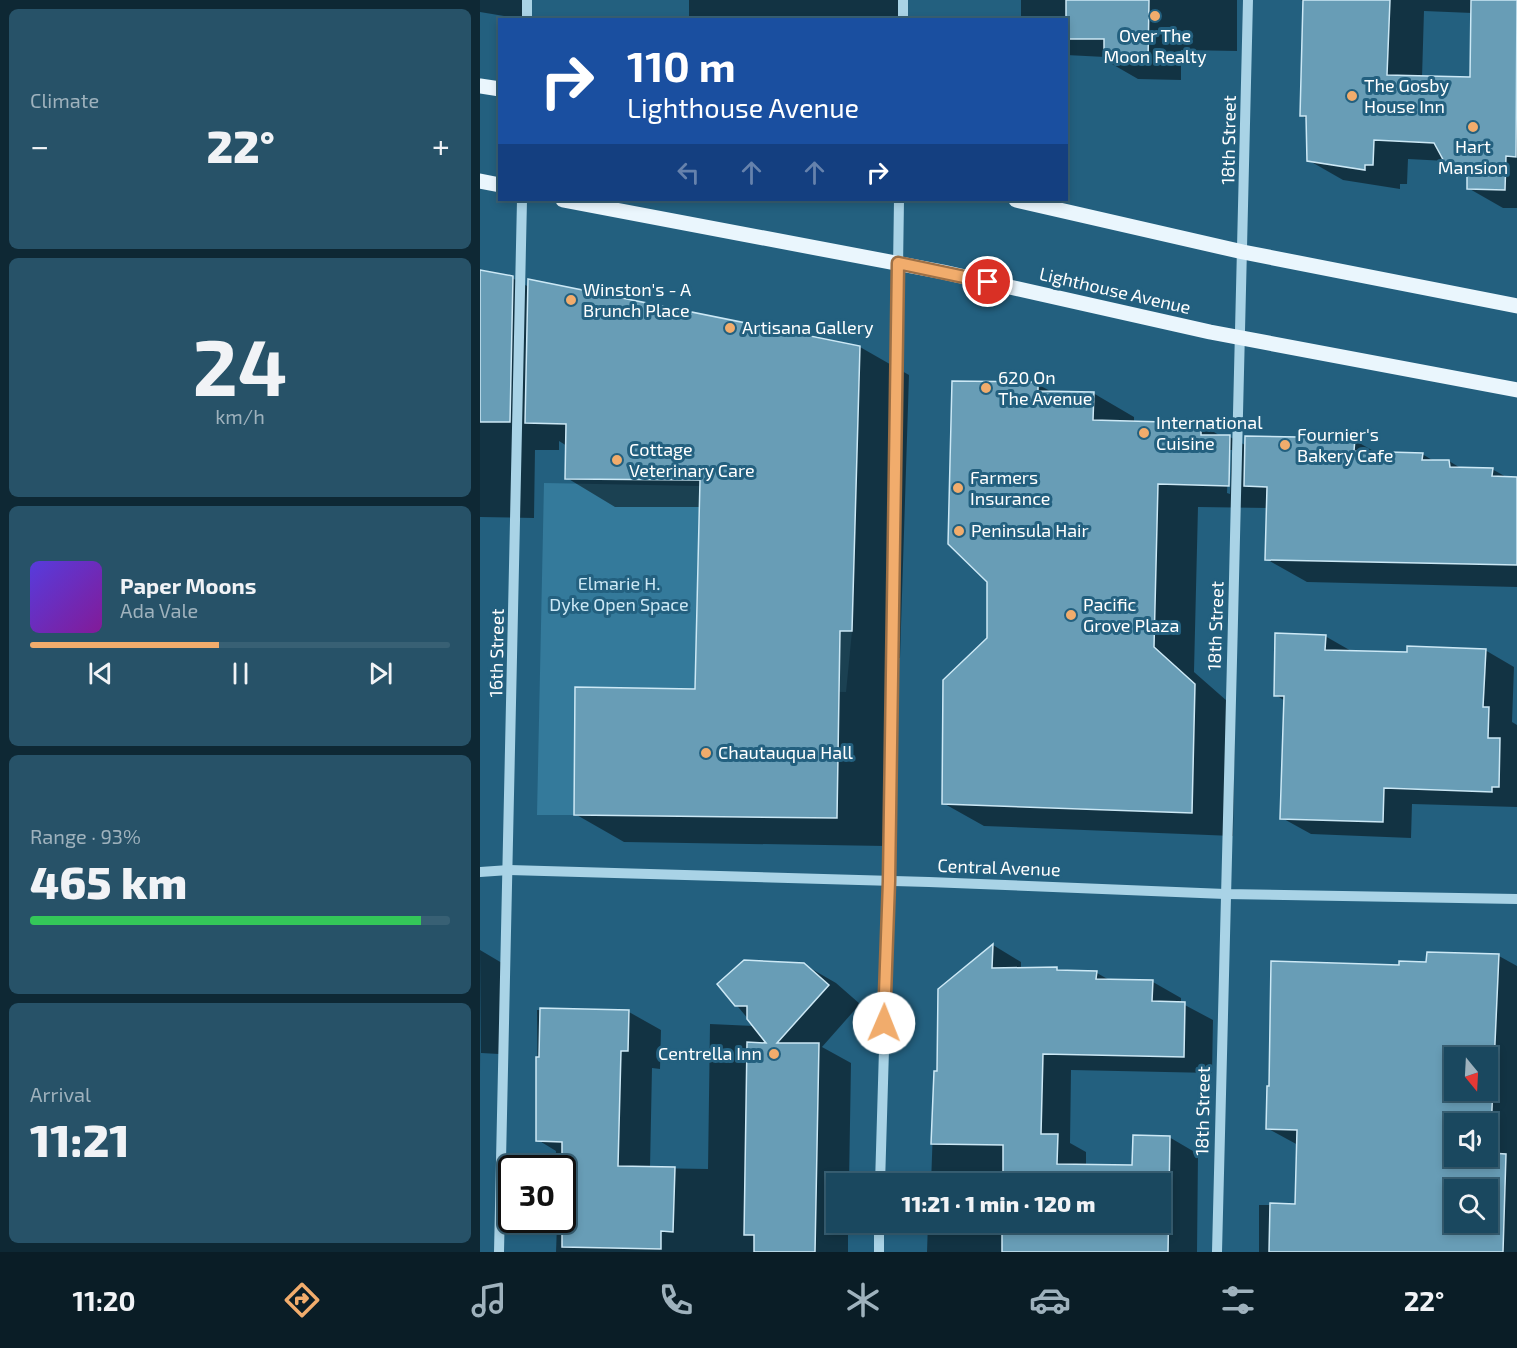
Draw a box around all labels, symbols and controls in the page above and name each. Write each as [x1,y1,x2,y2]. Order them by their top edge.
marker: Over The Moon Realty [1148,9,1162,23]
place label: Over The Moon Realty [1104,24,1207,67]
text: 110 m [627,40,736,90]
icon: right [528,42,606,120]
place label: The Gosby House Inn [1364,74,1449,117]
text: Climate [30,88,99,112]
marker: The Gosby House Inn [1345,89,1359,103]
text: Lighthouse Avenue [627,91,859,123]
street label: 18th Street [1216,95,1240,185]
text: 22° [206,118,275,172]
marker: Hart Mansion [1466,120,1480,134]
text: − [30,125,49,165]
text: + [432,125,450,165]
place label: Hart Mansion [1438,135,1508,178]
icon: left [672,156,705,189]
icon: ahead [735,156,768,189]
icon: ahead [798,156,831,189]
icon: right [861,156,894,189]
pin [962,256,1013,307]
street label: Lighthouse Avenue [1037,262,1193,318]
icon: arrive [971,265,1004,298]
place label: Winston's - A Brunch Place [583,278,692,321]
marker: Winston's - A Brunch Place [564,293,578,307]
place label: Artisana Gallery [742,316,874,338]
text: 24 [192,318,288,412]
marker: Artisana Gallery [723,321,737,335]
place label: 620 On The Avenue [998,366,1092,409]
marker: 620 On The Avenue [979,381,993,395]
text: km/h [215,404,265,428]
place label: International Cuisine [1156,411,1263,454]
place label: Fournier's Bakery Cafe [1297,423,1393,466]
marker: International Cuisine [1137,426,1151,440]
place label: Cottage Veterinary Care [629,438,755,481]
marker: Fournier's Bakery Cafe [1278,438,1292,452]
marker: Cottage Veterinary Care [610,453,624,467]
place label: Farmers Insurance [970,466,1050,509]
marker: Farmers Insurance [951,481,965,495]
place label: Peninsula Hair [971,519,1089,541]
marker: Peninsula Hair [952,524,966,538]
text: Paper Moons [120,572,256,598]
park label: Elmarie H. Dyke Open Space [549,572,689,615]
street label: 18th Street [1202,581,1228,671]
place label: Pacific Grove Plaza [1083,593,1179,636]
text: Ada Vale [120,598,198,622]
street label: 16th Street [484,608,508,698]
marker: Pacific Grove Plaza [1064,608,1078,622]
icon: previous [84,657,117,690]
icon: pause [224,657,257,690]
icon: next [364,657,397,690]
place label: Chautauqua Hall [718,741,854,763]
marker: Chautauqua Hall [699,746,713,760]
text: Range · 93% [30,824,141,848]
text: 465 km [30,854,187,908]
street label: Central Avenue [937,854,1061,880]
position arrow [852,991,916,1055]
place label: Centrella Inn [658,1042,762,1064]
marker: Centrella Inn [767,1047,781,1061]
north arrow [1444,1047,1498,1101]
map controls [1444,1047,1498,1233]
street label: 18th Street [1190,1066,1214,1156]
text: Arrival [30,1082,91,1106]
text: 11:21 [30,1112,130,1166]
button: sound [1444,1113,1498,1167]
speed limit sign: 30 [498,1155,576,1233]
button: search [1444,1179,1498,1233]
text: 11:21 · 1 min · 120 m [902,1190,1095,1216]
icon: directions [281,1279,323,1321]
icon: music [468,1279,510,1321]
icon: phone [655,1279,697,1321]
icon: climate [842,1279,884,1321]
icon: car [1029,1279,1071,1321]
icon: filters [1217,1279,1259,1321]
text: 11:20 [73,1284,136,1316]
text: 22° [1404,1284,1444,1316]

